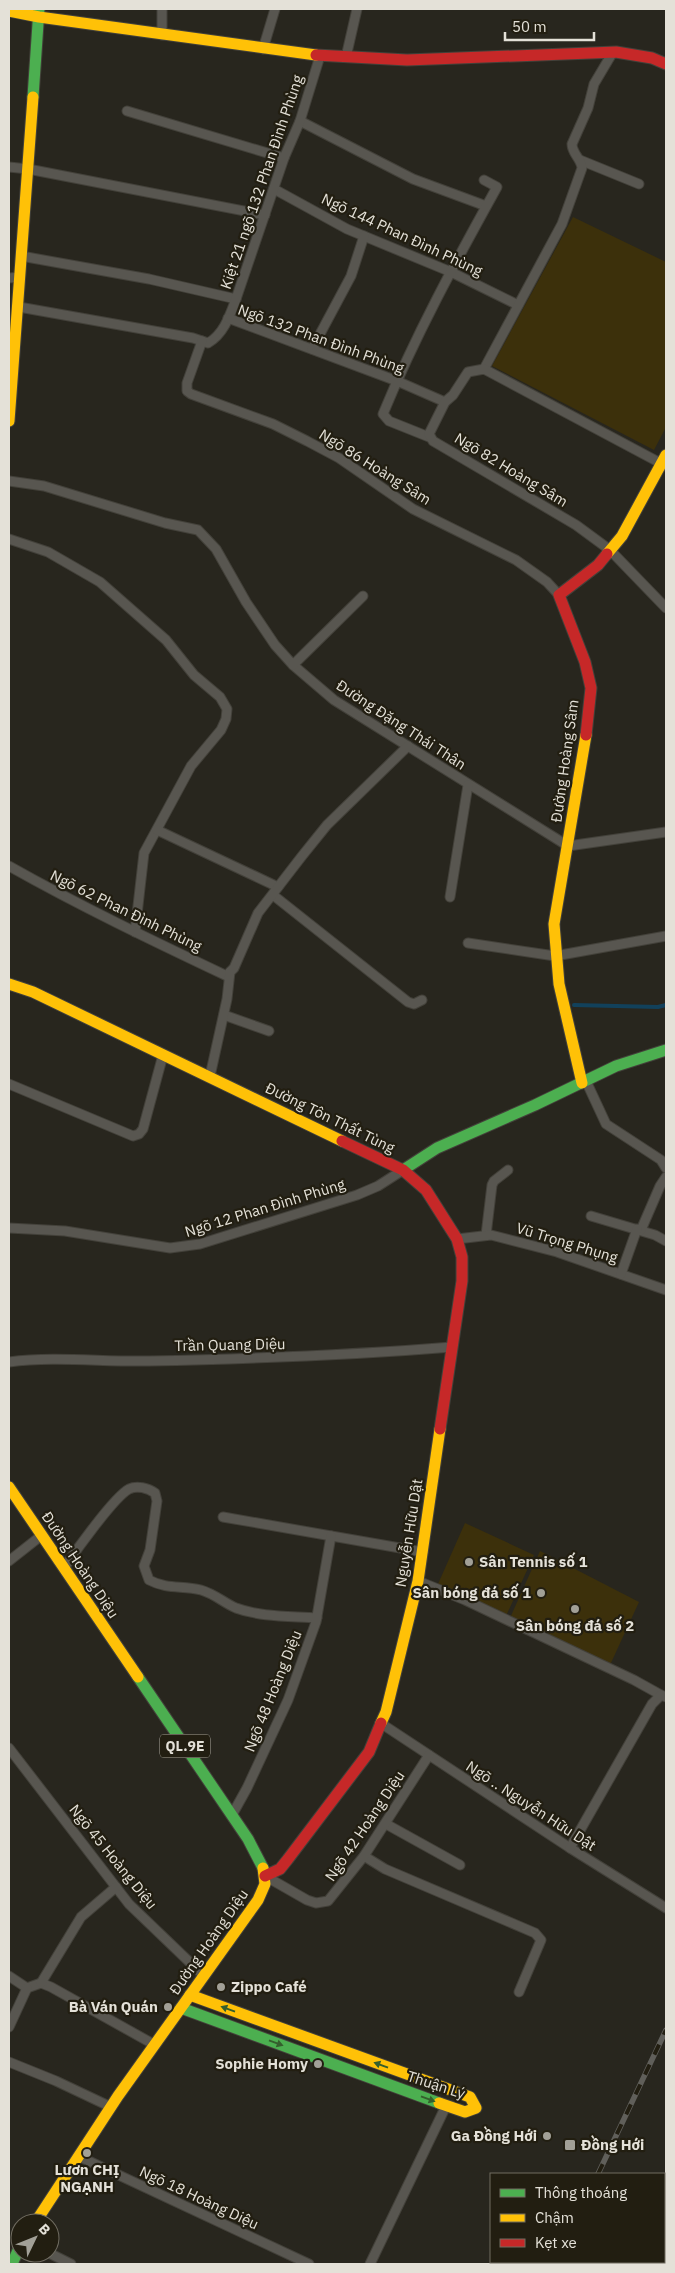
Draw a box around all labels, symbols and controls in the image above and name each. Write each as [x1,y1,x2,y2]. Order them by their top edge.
scale bar [505,10,594,42]
text: 50 m [512,17,547,36]
street label: Kiệt 21 ngõ 132 Phan Đình Phùng [216,72,307,291]
street label: Ngõ 144 Phan Đình Phùng [319,189,486,280]
street label: Ngõ 132 Phan Đình Phùng [235,300,407,378]
street label: Ngõ 86 Hoàng Sâm [316,424,435,509]
street label: Ngõ 82 Hoàng Sâm [451,428,571,511]
street label: Đường Đặng Thái Thân [333,675,470,774]
street label: Đường Hoàng Sâm [546,698,583,824]
street label: Ngõ 62 Phan Đình Phùng [47,865,205,956]
street label: Đường Tôn Thất Tùng [262,1078,398,1157]
street label: Ngõ 12 Phan Đình Phùng [182,1174,347,1241]
street label: Vũ Trọng Phụng [514,1218,620,1267]
street label: Trần Quang Diệu [174,1334,286,1355]
street label: Nguyễn Hữu Dật [391,1477,426,1588]
street label: Đường Hoàng Diệu [38,1508,123,1622]
place label: Sân Tennis số 1 [479,1552,587,1571]
marker: Sân Tennis số 1 [463,1556,475,1568]
place label: Sân bóng đá số 1 [412,1583,531,1602]
marker: Sân bóng đá số 1 [535,1587,547,1599]
marker: Sân bóng đá số 2 [569,1603,581,1615]
place label: Sân bóng đá số 2 [516,1616,634,1635]
street label: Ngõ 48 Hoàng Diệu [239,1627,306,1754]
road number: QL.9E [160,1734,210,1758]
street label: Ngõ .. Nguyễn Hữu Dật [463,1756,600,1855]
street label: Ngõ 42 Hoàng Diệu [321,1767,409,1885]
street label: Ngõ 45 Hoàng Diệu [65,1800,162,1913]
street label: Đường Hoàng Diệu [165,1885,252,1998]
place label: Zippo Café [231,1977,307,1996]
marker: Zippo Café [215,1981,227,1993]
place label: Bà Ván Quán [69,1997,158,2016]
marker: Bà Ván Quán [162,2001,174,2013]
one-way arrow [220,2005,235,2013]
one-way arrow [269,2039,284,2047]
place label: Sophie Homy [215,2054,308,2073]
marker: Sophie Homy [312,2058,324,2070]
one-way arrow [373,2061,388,2069]
street label: Thuận Lý [405,2066,468,2103]
one-way arrow [421,2096,436,2103]
place label: Ga Đồng Hới [451,2126,537,2145]
marker: Ga Đồng Hới [541,2130,553,2142]
place label: Đồng Hới [581,2135,644,2154]
marker: Đồng Hới [563,2138,577,2152]
marker: Lươn CHỊ NGẠNH [81,2147,93,2159]
place label: Lươn CHỊ NGẠNH [55,2160,119,2196]
street label: Ngõ 18 Hoàng Diệu [137,2162,262,2234]
legend [490,2173,665,2263]
text: Thông thoáng [535,2183,627,2202]
text: Chậm [535,2208,574,2227]
north arrow [10,2213,60,2263]
text: B [35,2220,54,2239]
text: Kẹt xe [535,2233,577,2252]

